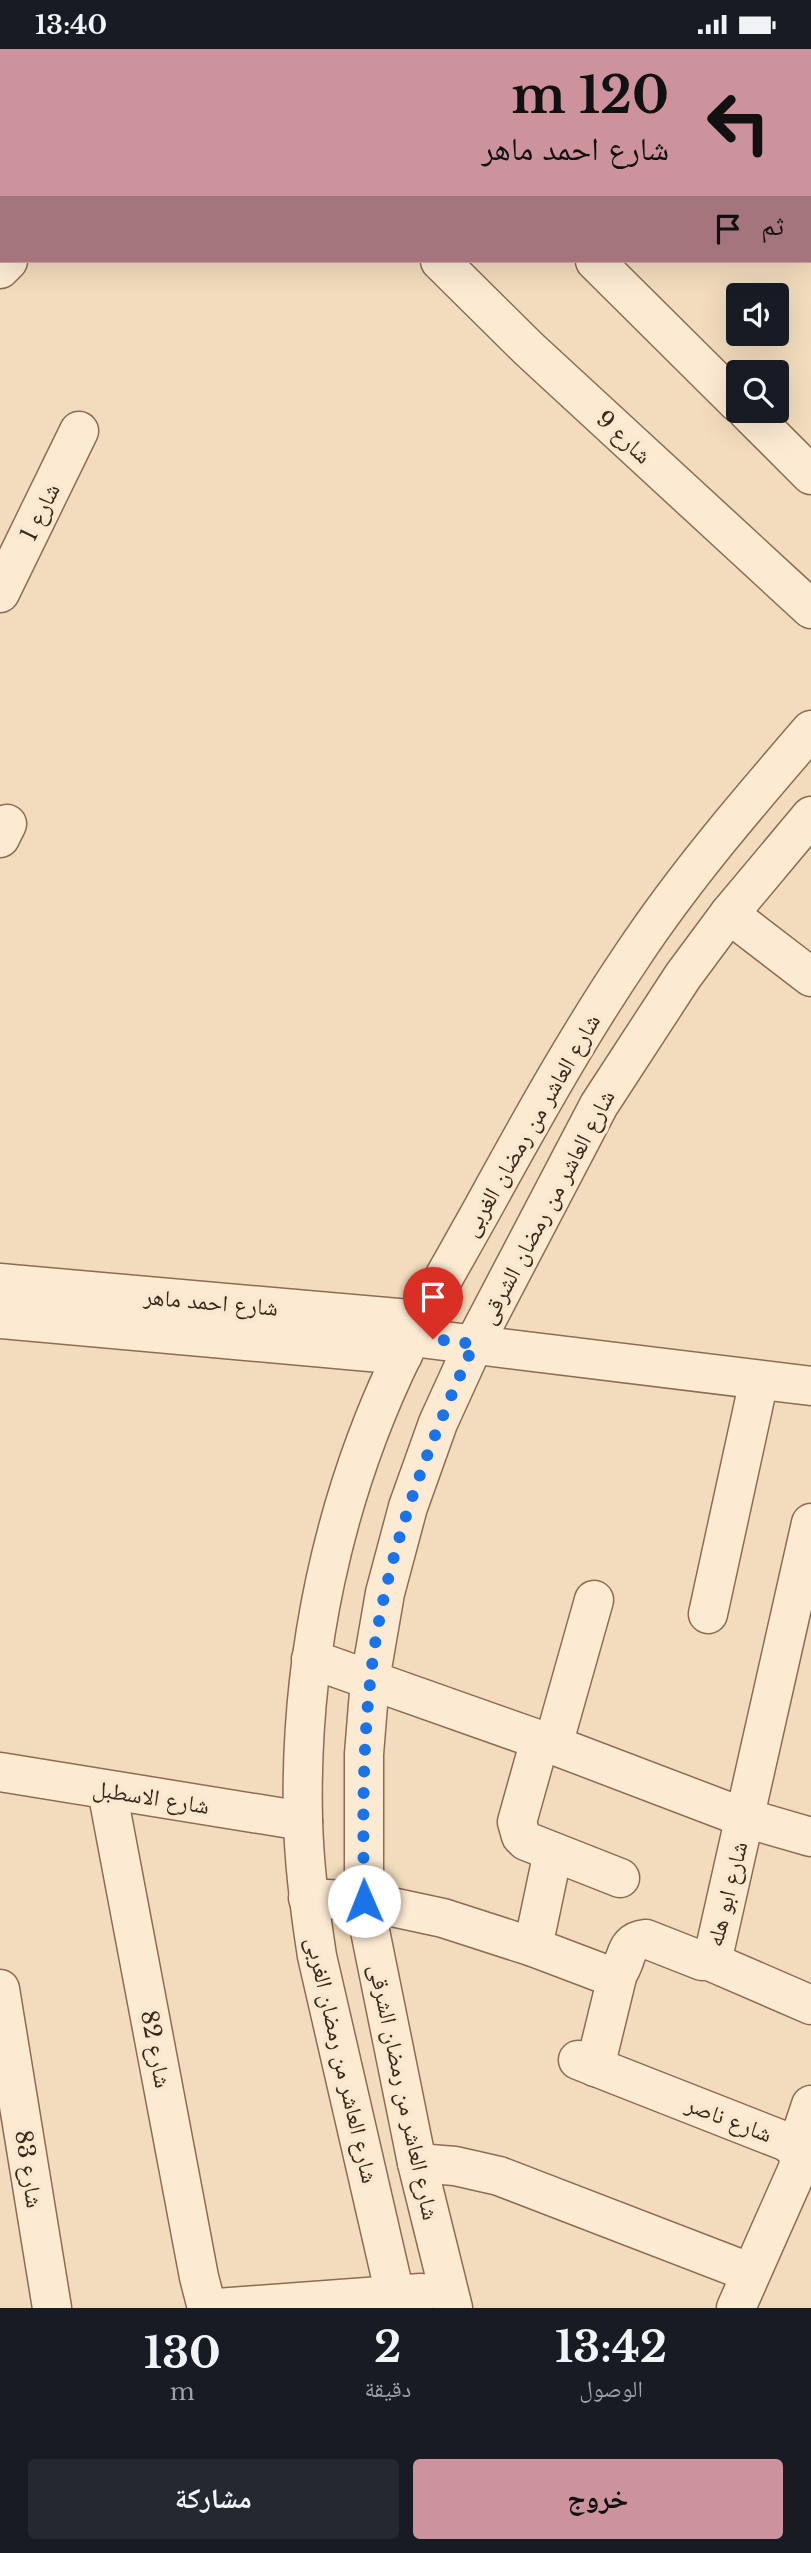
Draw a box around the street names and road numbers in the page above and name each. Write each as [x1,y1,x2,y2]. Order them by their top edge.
street label: شارع 9 [590,405,657,470]
street label: شارع 1 [14,479,67,546]
street label: شارع العاشر من رمضان الغربى [456,1009,607,1242]
street label: شارع العاشر من رمضان الشرقى [473,1085,622,1329]
street label: شارع احمد ماهر [142,1282,279,1323]
street label: شارع الاسطبل [91,1774,211,1821]
street label: شارع ابو هله [700,1839,755,1950]
street label: شارع العاشر من رمضان الغربى [299,1934,384,2186]
street label: شارع العاشر من رمضان الشرقى [362,1961,445,2223]
street label: شارع 82 [134,2008,177,2090]
street label: شارع ناصر [681,2089,776,2149]
street label: شارع 83 [8,2128,49,2210]

